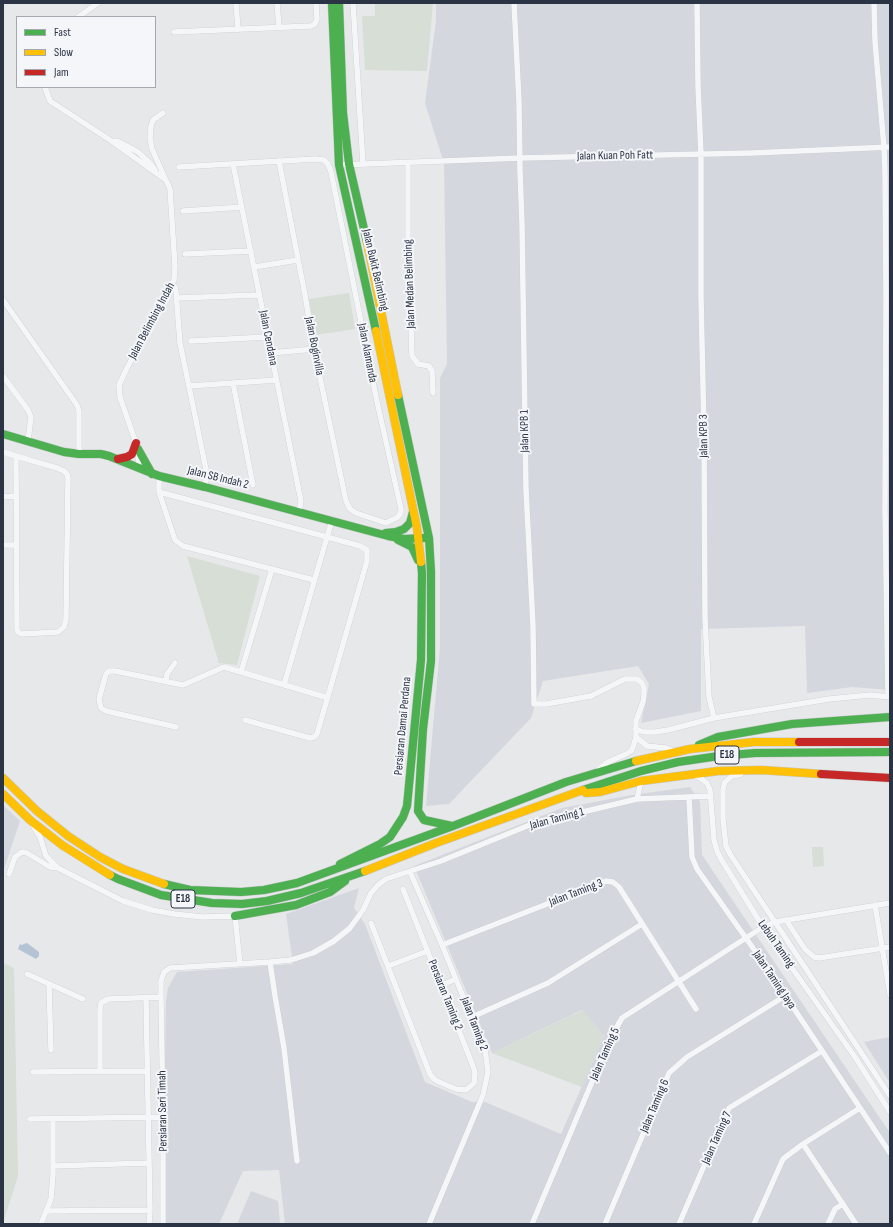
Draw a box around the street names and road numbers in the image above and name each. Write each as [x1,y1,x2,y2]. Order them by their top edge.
street label: Jalan Kuan Poh Fatt [577,148,653,164]
street label: Jalan Bukit Belimbing [359,228,391,312]
street label: Jalan Medan Belimbing [401,239,419,329]
street label: Jalan Belimbing Indah [126,280,178,362]
street label: Jalan Cendana [256,309,280,367]
street label: Jalan Boginvilla [301,316,327,376]
street label: Jalan Alamanda [354,322,380,384]
street label: Jalan KPB 1 [517,409,533,453]
street label: Jalan KPB 3 [696,414,712,458]
street label: Jalan SB Indah 2 [186,463,250,493]
street label: Persiaran Damai Perdana [392,676,414,776]
road number: E18 [715,746,739,764]
street label: Jalan Taming 1 [528,805,586,833]
street label: Jalan Taming 3 [547,876,605,910]
road number: E18 [171,890,195,908]
street label: Lebuh Taming [754,917,798,971]
street label: Jalan Taming Jaya [749,948,799,1012]
street label: Persiaran Taming 2 [424,958,466,1032]
street label: Jalan Taming 2 [457,995,491,1053]
street label: Jalan Taming 5 [587,1025,623,1083]
street label: Persiaran Seri Timah [155,1070,171,1152]
street label: Jalan Taming 6 [637,1077,673,1135]
street label: Jalan Taming 7 [699,1109,735,1167]

